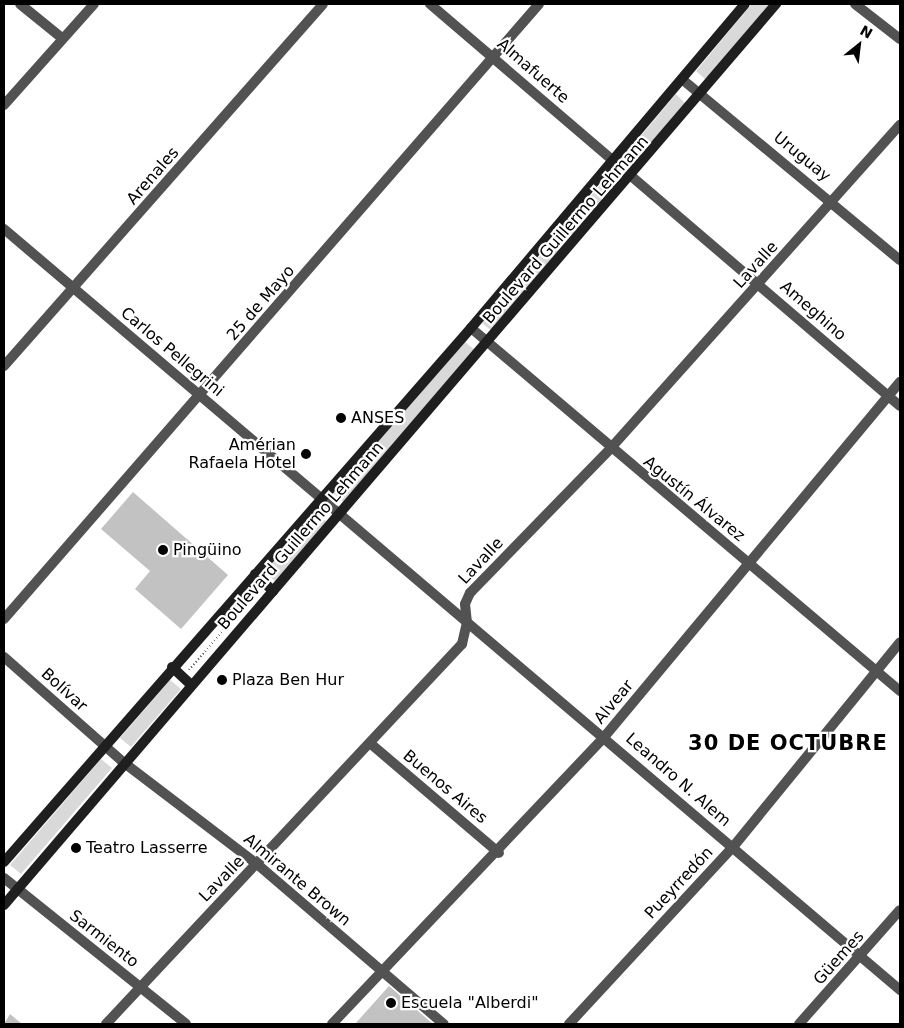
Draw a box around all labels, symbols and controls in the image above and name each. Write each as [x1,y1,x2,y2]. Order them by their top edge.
north arrow [834,20,884,70]
text: N [857,22,875,42]
street label: Almafuerte [493,35,573,107]
street label: Uruguay [770,128,834,186]
street label: Boulevard Guillermo Lehmann [479,132,653,328]
street label: Arenales [123,143,183,209]
street label: Lavalle [730,237,782,293]
street label: 25 de Mayo [223,261,299,345]
street label: Ameghino [776,277,850,345]
street label: Carlos Pellegrini [117,303,227,401]
place label: ANSES [351,408,404,428]
marker: ANSES [335,412,347,424]
place label: Amérian Rafaela Hotel [188,435,296,473]
street label: Boulevard Guillermo Lehmann [214,438,388,634]
marker: Amérian Rafaela Hotel [300,448,312,460]
street label: Agustín Álvarez [640,452,748,546]
street label: Lavalle [455,534,507,588]
place label: Pingüino [173,540,242,560]
marker: Pingüino [157,544,169,556]
street label: Bolívar [37,664,91,716]
place label: Plaza Ben Hur [232,670,344,690]
marker: Plaza Ben Hur [216,674,228,686]
street label: Alvear [590,676,638,728]
street label: Leandro N. Alem [622,729,734,831]
district label: 30 DE OCTUBRE [686,730,890,756]
street label: Buenos Aires [399,746,491,828]
street label: Almirante Brown [240,830,354,930]
place label: Teatro Lasserre [86,838,208,858]
marker: Teatro Lasserre [70,842,82,854]
street label: Pueyrredón [641,843,717,923]
street label: Lavalle [195,852,249,906]
street label: Sarmiento [66,906,142,972]
street label: Güemes [810,927,868,989]
place label: Escuela "Alberdi" [401,993,539,1013]
marker: Escuela "Alberdi" [385,997,397,1009]

